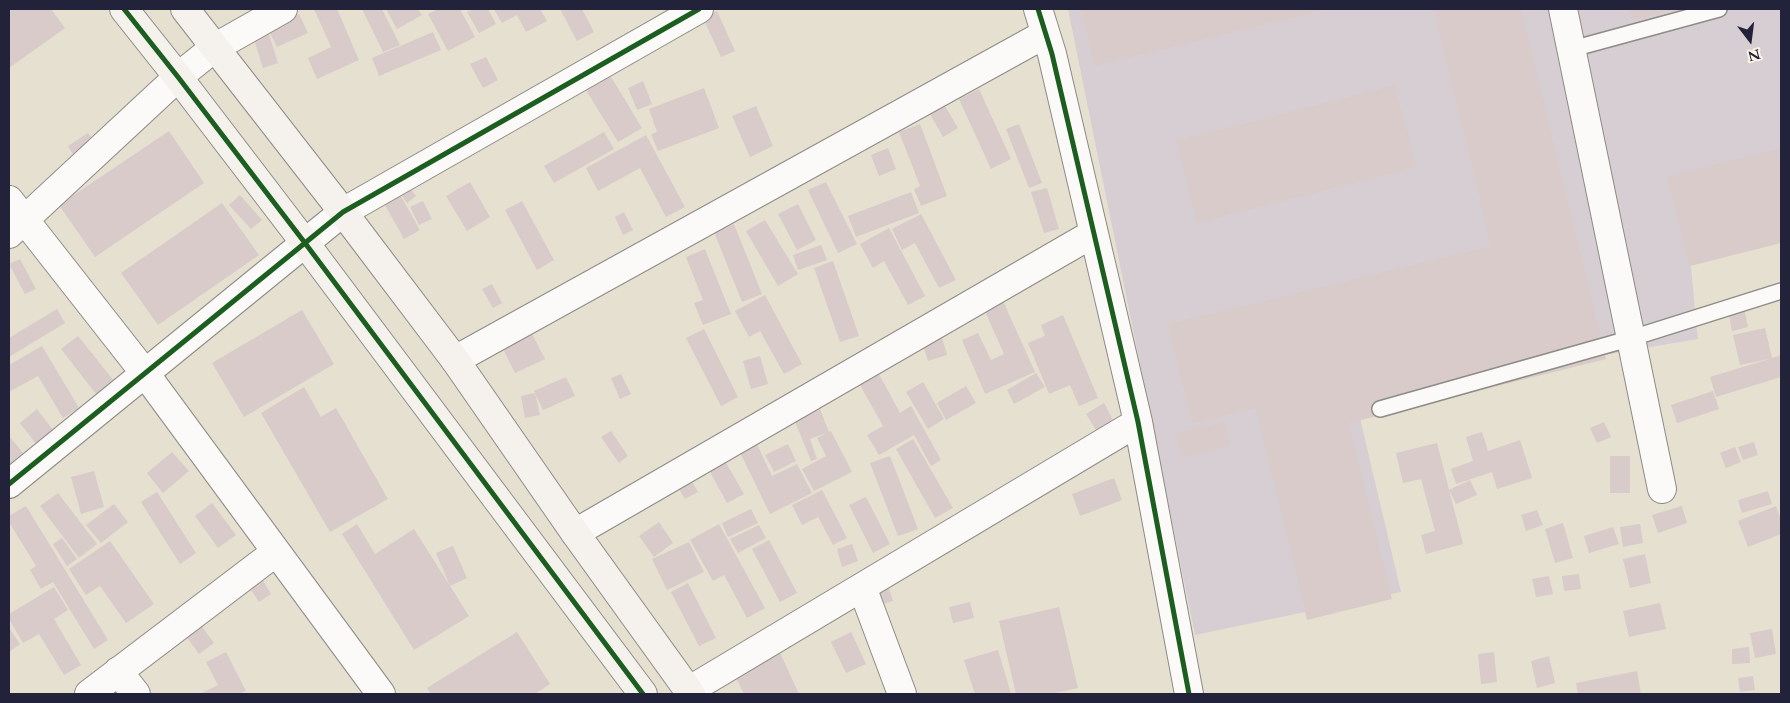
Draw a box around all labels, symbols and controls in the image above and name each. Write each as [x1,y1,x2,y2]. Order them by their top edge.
north arrow [1725,15,1775,65]
text: N [1746,44,1762,66]

